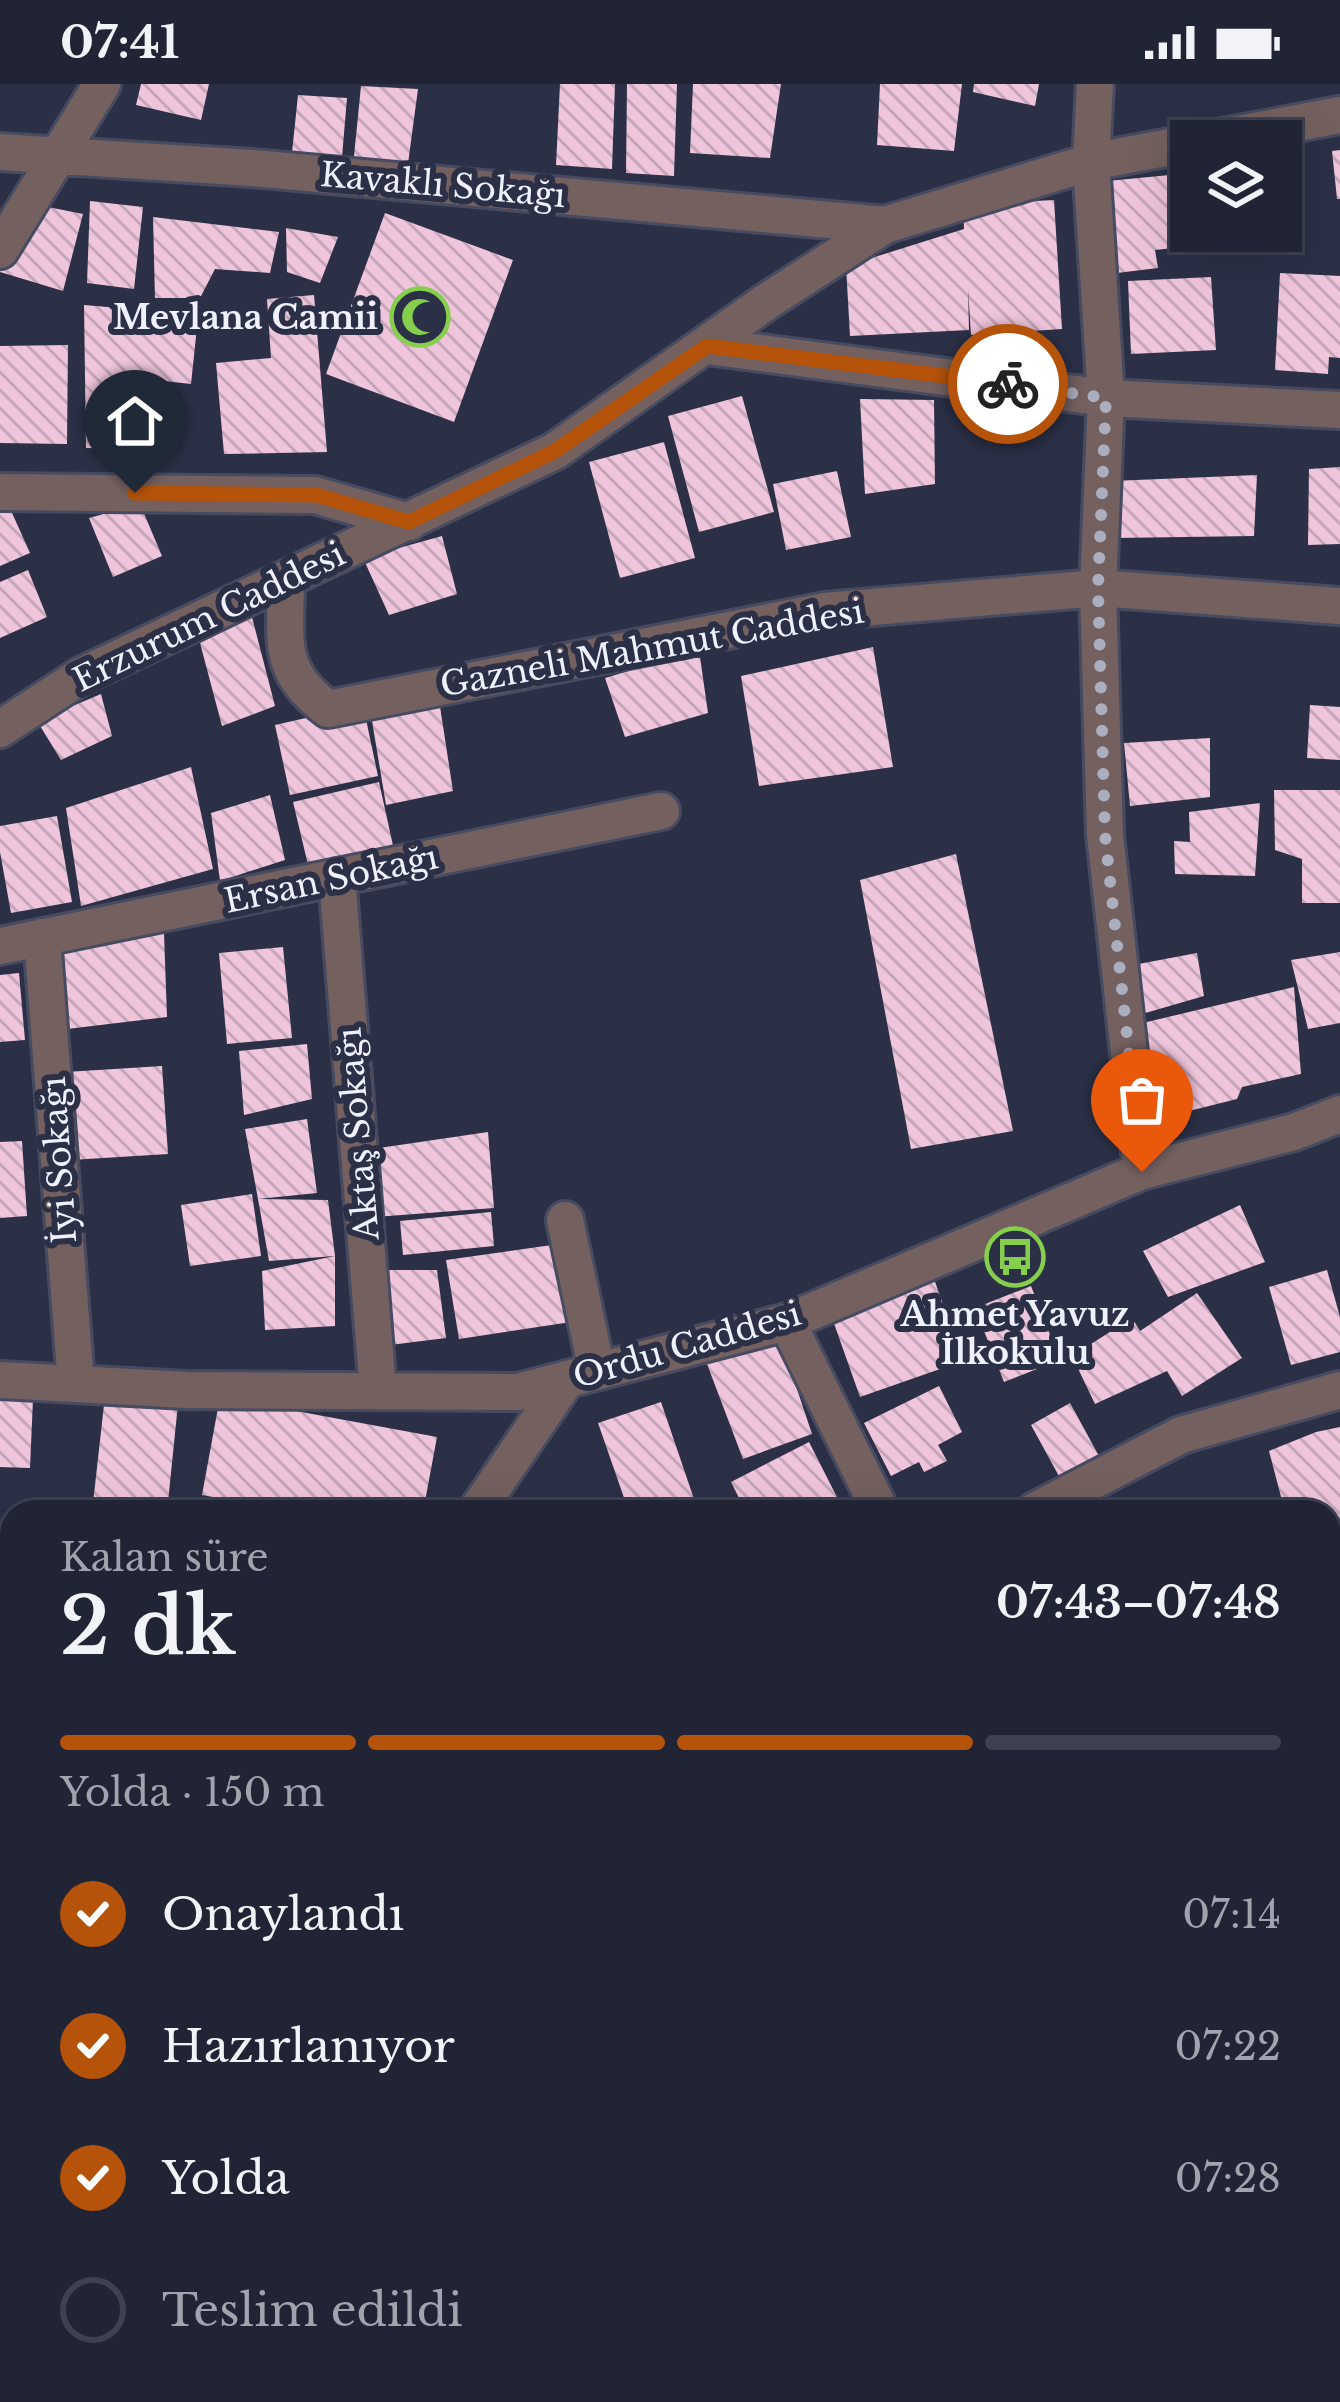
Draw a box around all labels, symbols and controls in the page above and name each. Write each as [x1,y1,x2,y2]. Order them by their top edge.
text: 07:41 [60,14,179,70]
map controls [1170,120,1302,252]
button: layers [1170,120,1302,252]
street label: Kavaklı Sokağı [319,154,567,216]
mosque icon: Mevlana Camii [389,286,451,348]
place label: Mevlana Camii [113,297,378,338]
courier [948,324,1068,444]
icon: bike [975,351,1041,417]
pin [84,370,186,493]
icon: home [102,388,168,454]
street label: Erzurum Caddesi [66,533,352,701]
street label: Gazneli Mahmut Caddesi [437,591,867,705]
street label: Ersan Sokağı [220,836,442,922]
street label: Aktaş Sokağı [328,1026,388,1243]
pin [1091,1049,1193,1172]
icon: bag [1109,1067,1175,1133]
street label: İyi Sokağı [33,1075,85,1245]
bus stop icon: Ahmet Yavuz İlkokulu [984,1226,1046,1288]
street label: Ordu Caddesi [568,1293,806,1397]
place label: Ahmet Yavuz İlkokulu [899,1294,1130,1373]
text: Kalan süre [60,1533,269,1582]
text: 07:43–07:48 [996,1574,1281,1630]
text: 2 dk [60,1578,236,1675]
text: Yolda · 150 m [60,1768,324,1817]
icon: check [60,1881,126,1947]
text: Onaylandı [162,1886,404,1942]
text: 07:14 [1182,1890,1281,1939]
icon: check [60,2013,126,2079]
text: Hazırlanıyor [162,2018,455,2074]
text: 07:22 [1174,2022,1281,2071]
icon: check [60,2145,126,2211]
text: Yolda [162,2150,290,2206]
text: 07:28 [1175,2154,1281,2203]
text: Teslim edildi [162,2282,463,2338]

